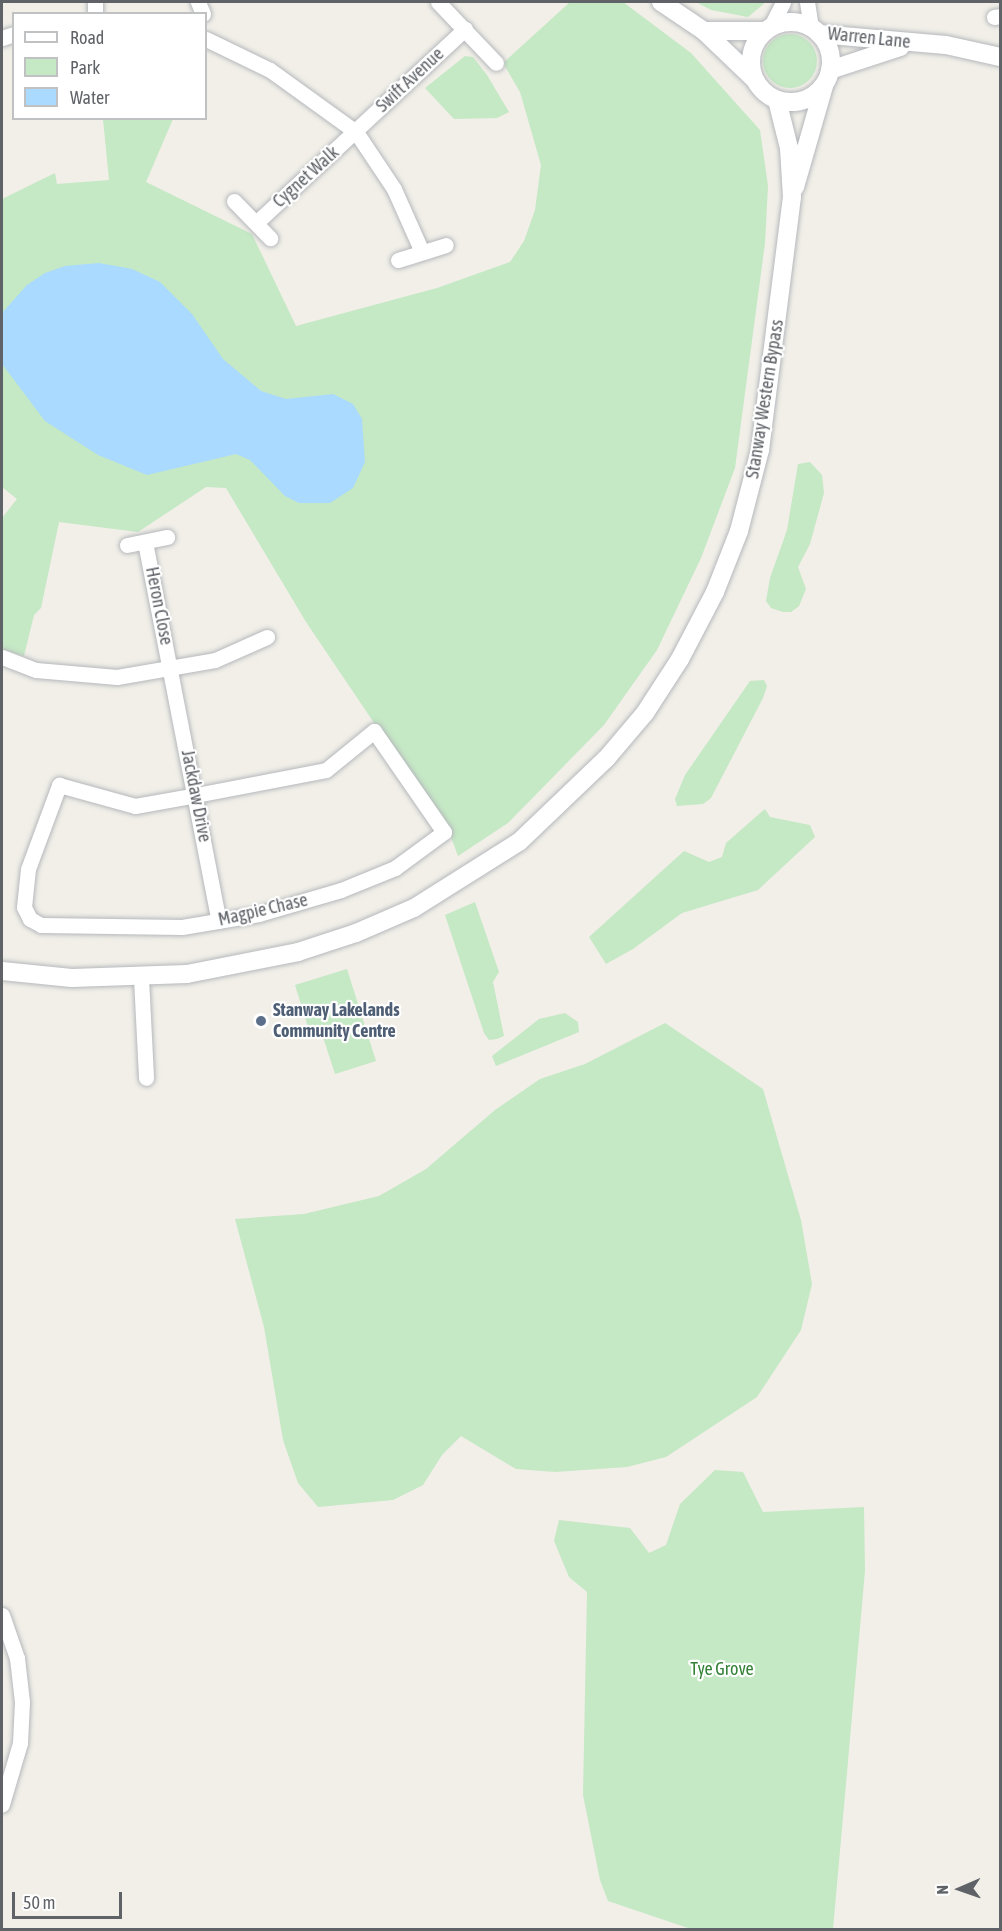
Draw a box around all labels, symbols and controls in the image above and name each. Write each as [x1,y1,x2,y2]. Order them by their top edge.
legend [12,12,207,120]
street label: Warren Lane [827,23,911,53]
text: Road [70,27,104,48]
street label: Swift Avenue [372,43,448,117]
text: Park [70,57,100,78]
text: Water [70,87,109,108]
street label: Cygnet Walk [269,142,343,212]
street label: Stanway Western Bypass [742,318,788,480]
street label: Heron Close [141,565,177,647]
street label: Jackdaw Drive [176,748,216,844]
street label: Magpie Chase [216,889,310,931]
place label: Stanway Lakelands Community Centre [273,1000,399,1042]
marker: Stanway Lakelands Community Centre [254,1014,268,1028]
park label: Tye Grove [690,1658,754,1680]
north arrow [930,1859,990,1919]
scale bar [15,1880,124,1918]
text: N [933,1885,951,1895]
text: 50 m [23,1892,55,1913]

